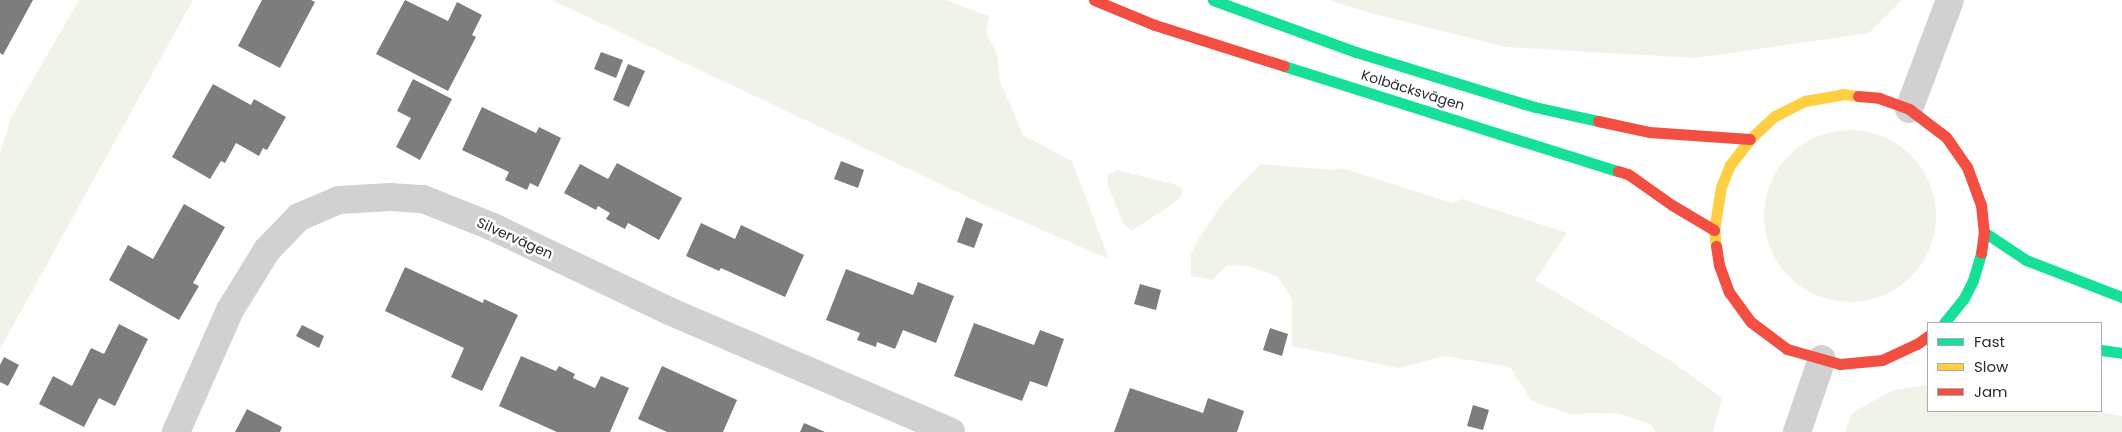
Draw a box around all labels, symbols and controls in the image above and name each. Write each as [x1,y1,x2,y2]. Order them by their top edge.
street label: Kolbäcksvägen [1359,66,1467,114]
street label: Silvervägen [474,214,556,262]
legend [1927,322,2102,412]
text: Fast [1974,331,2005,352]
text: Slow [1974,356,2008,377]
text: Jam [1974,381,2008,402]

